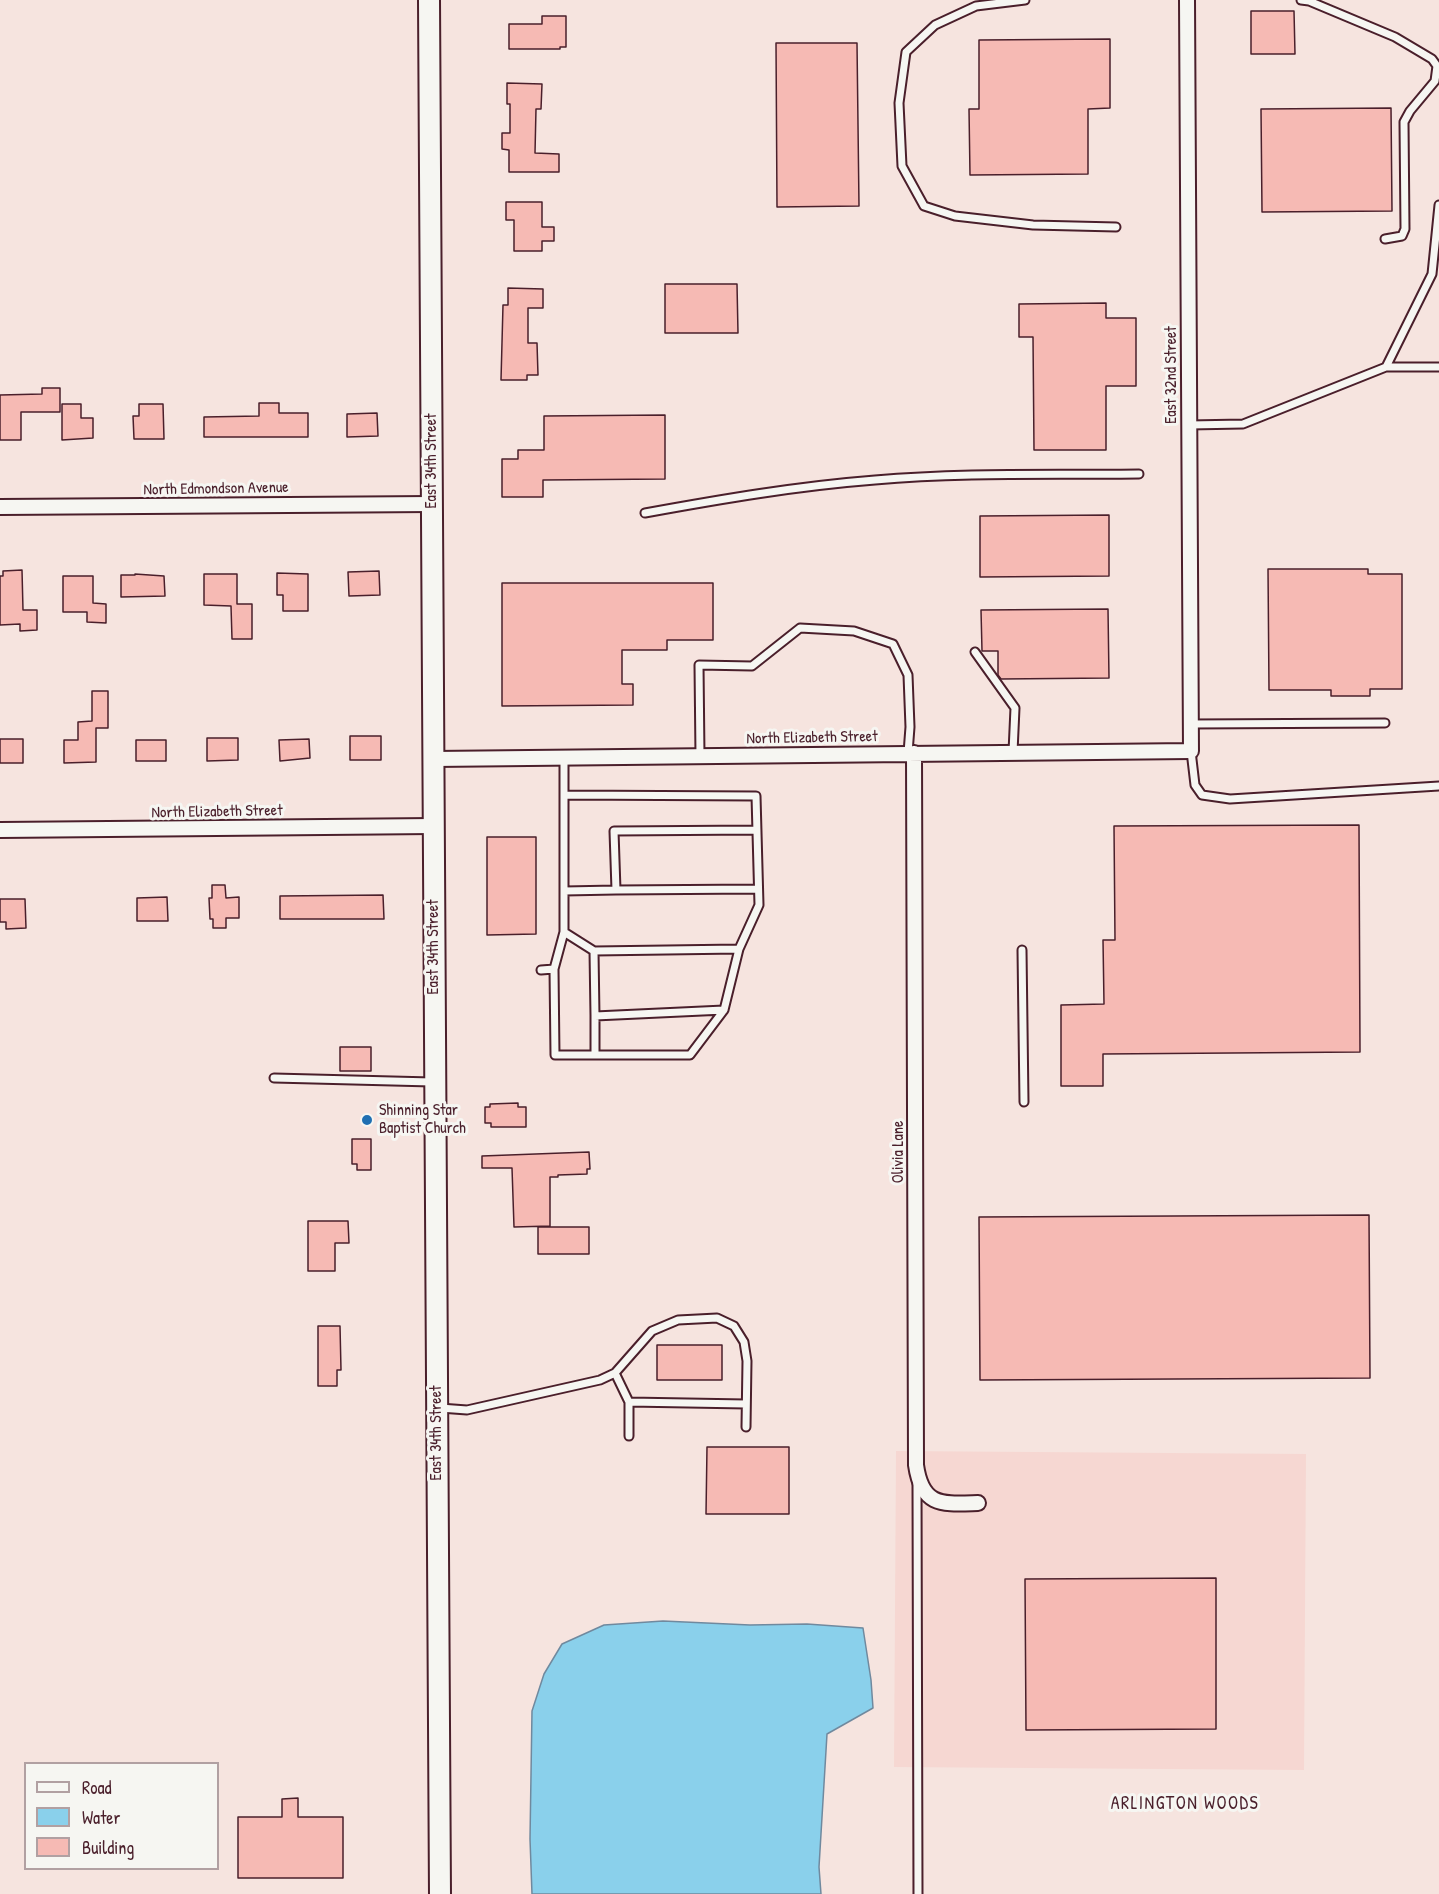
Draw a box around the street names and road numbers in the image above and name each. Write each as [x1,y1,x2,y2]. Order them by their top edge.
street label: East 32nd Street [1162,326,1182,424]
street label: East 34th Street [422,413,442,509]
street label: North Edmondson Avenue [143,478,289,500]
street label: North Elizabeth Street [746,727,878,749]
street label: North Elizabeth Street [151,801,283,823]
street label: East 34th Street [424,899,444,995]
street label: Olivia Lane [889,1121,909,1183]
street label: East 34th Street [427,1385,447,1481]

